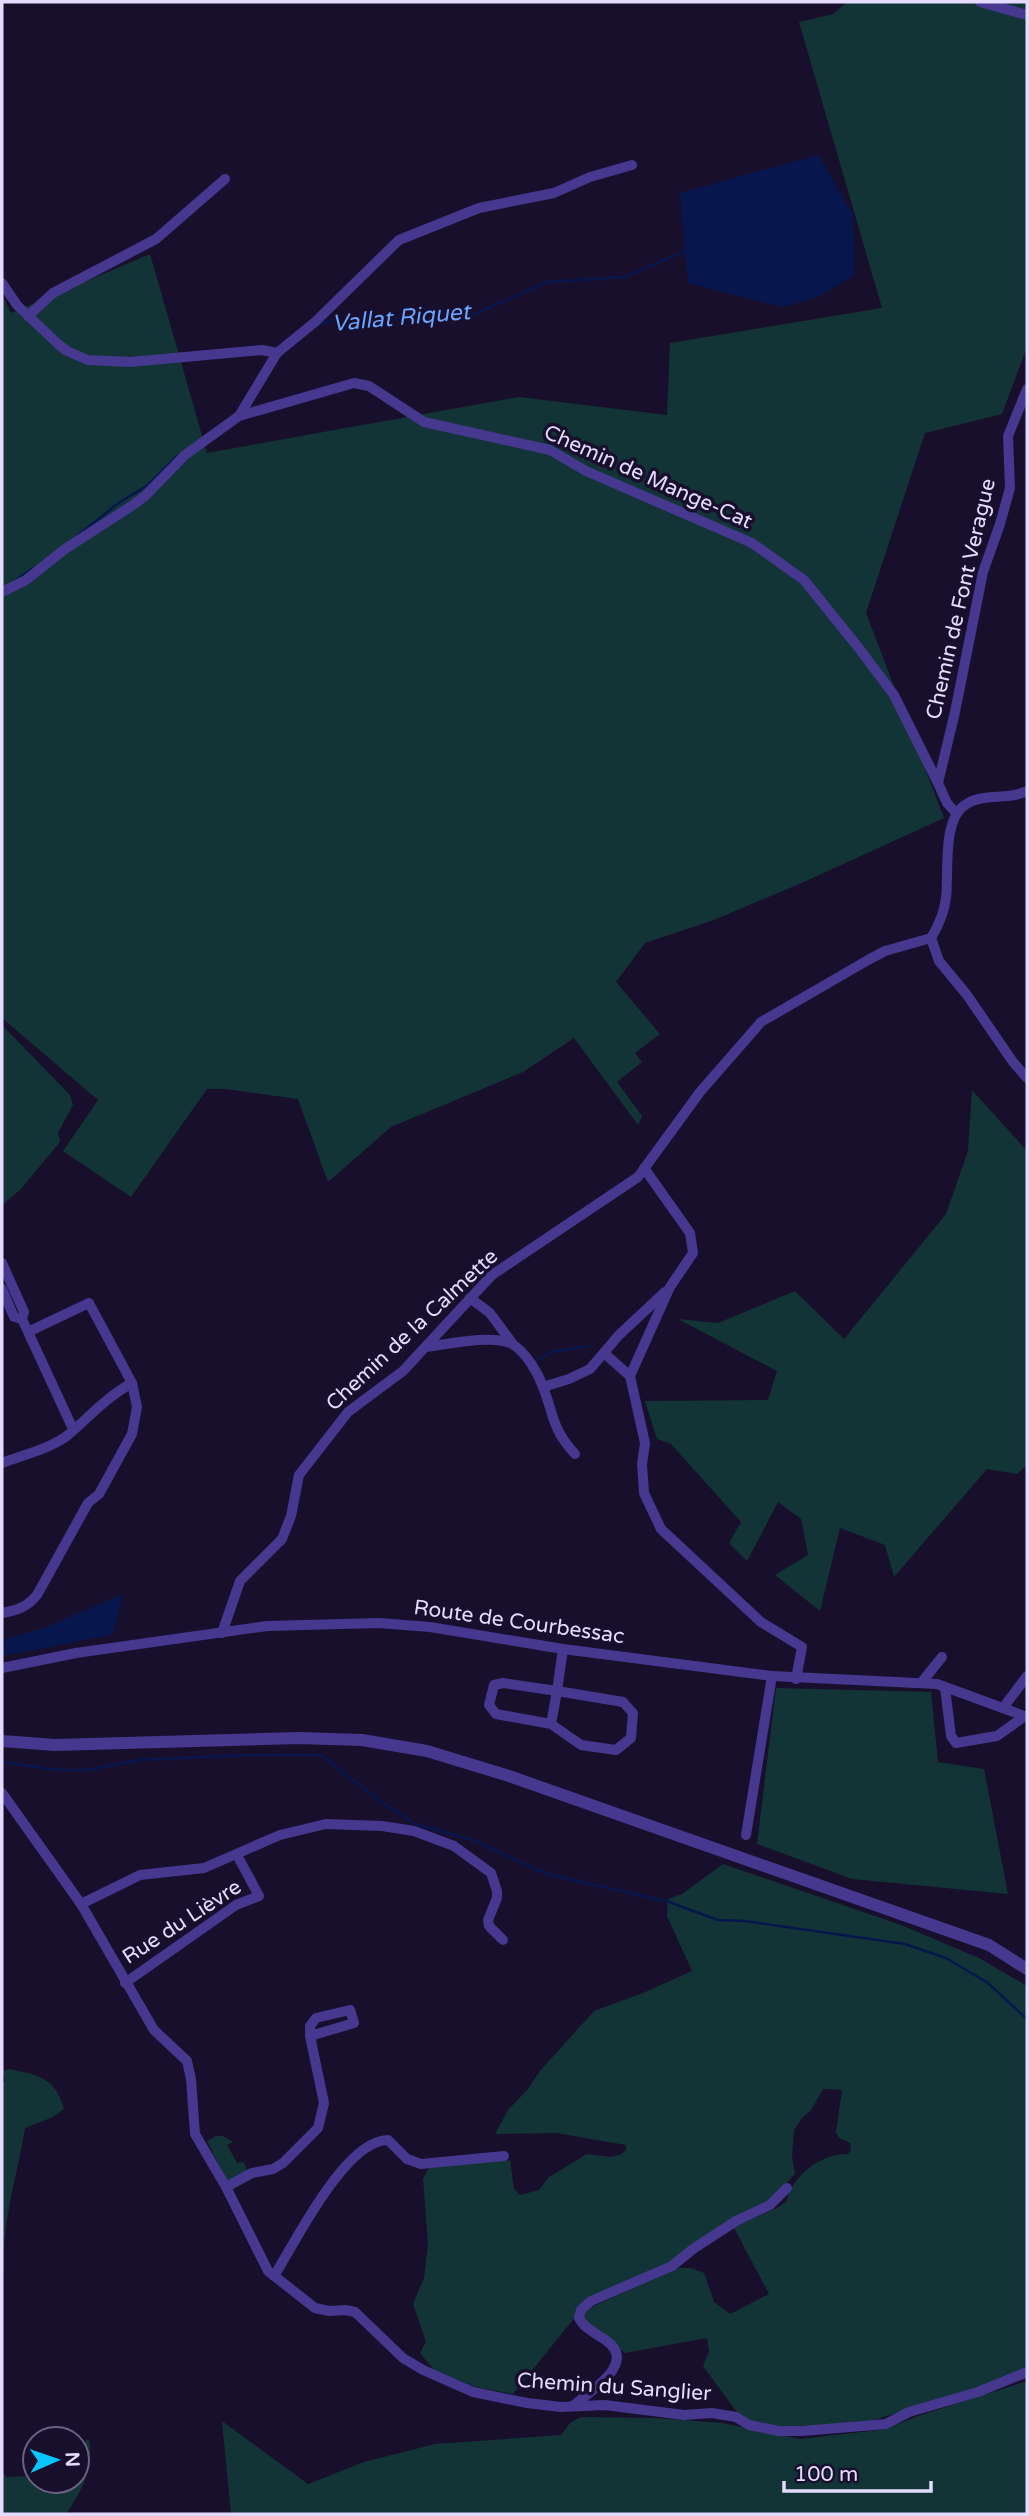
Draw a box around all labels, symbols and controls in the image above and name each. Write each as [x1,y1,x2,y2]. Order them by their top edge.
water label: Vallat Riquet [331,298,474,338]
street label: Chemin de Mange-Cat [540,420,756,534]
street label: Chemin de Font Verague [921,476,1001,722]
street label: Chemin de la Calmette [321,1244,503,1416]
street label: Route de Courbessac [412,1595,626,1649]
street label: Rue du Lièvre [118,1874,246,1970]
street label: Chemin du Sanglier [516,2368,712,2406]
north arrow [21,2425,91,2495]
scale bar [784,2450,931,2494]
text: N [61,2451,83,2467]
text: 100 m [794,2462,858,2487]

